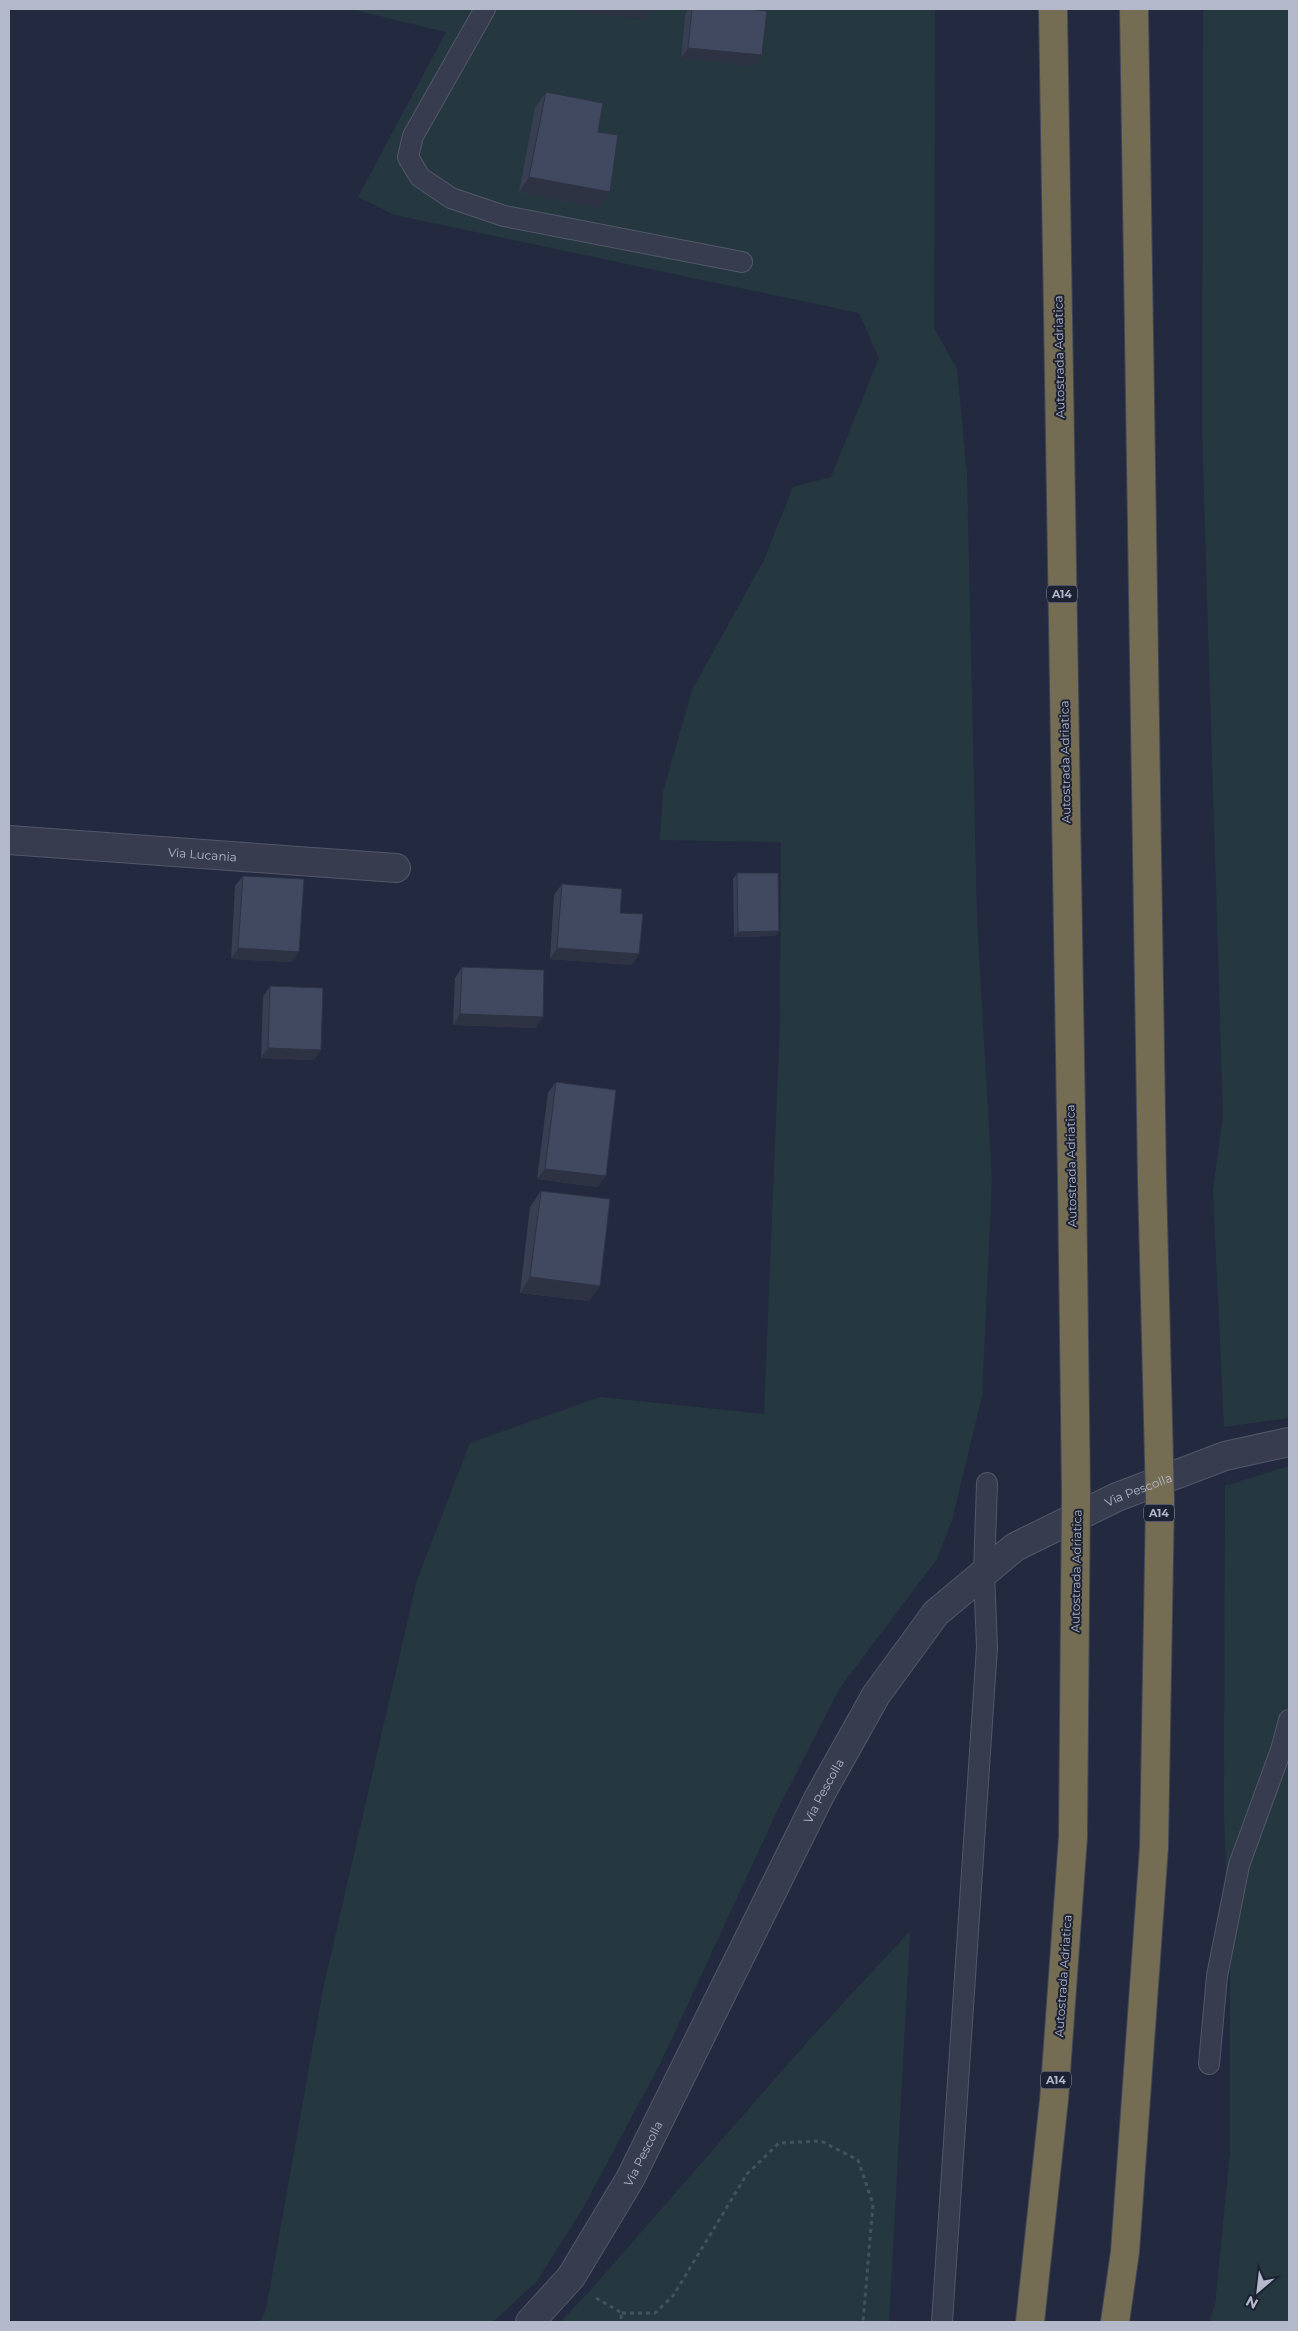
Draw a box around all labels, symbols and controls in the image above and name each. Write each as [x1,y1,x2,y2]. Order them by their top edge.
street label: Autostrada Adriatica [1050,295,1068,419]
road number: A14 [1047,586,1077,602]
street label: Autostrada Adriatica [1056,700,1074,824]
street label: Via Lucania [168,844,237,864]
street label: Autostrada Adriatica [1062,1104,1080,1228]
street label: Via Pescolla [1102,1469,1174,1509]
road number: A14 [1144,1505,1174,1522]
street label: Autostrada Adriatica [1067,1509,1085,1633]
street label: Via Pescolla [800,1756,847,1825]
street label: Autostrada Adriatica [1051,1914,1075,2038]
road number: A14 [1041,2072,1071,2088]
street label: Via Pescolla [620,2118,665,2189]
north arrow [1233,2266,1283,2316]
text: N [1243,2292,1261,2313]

